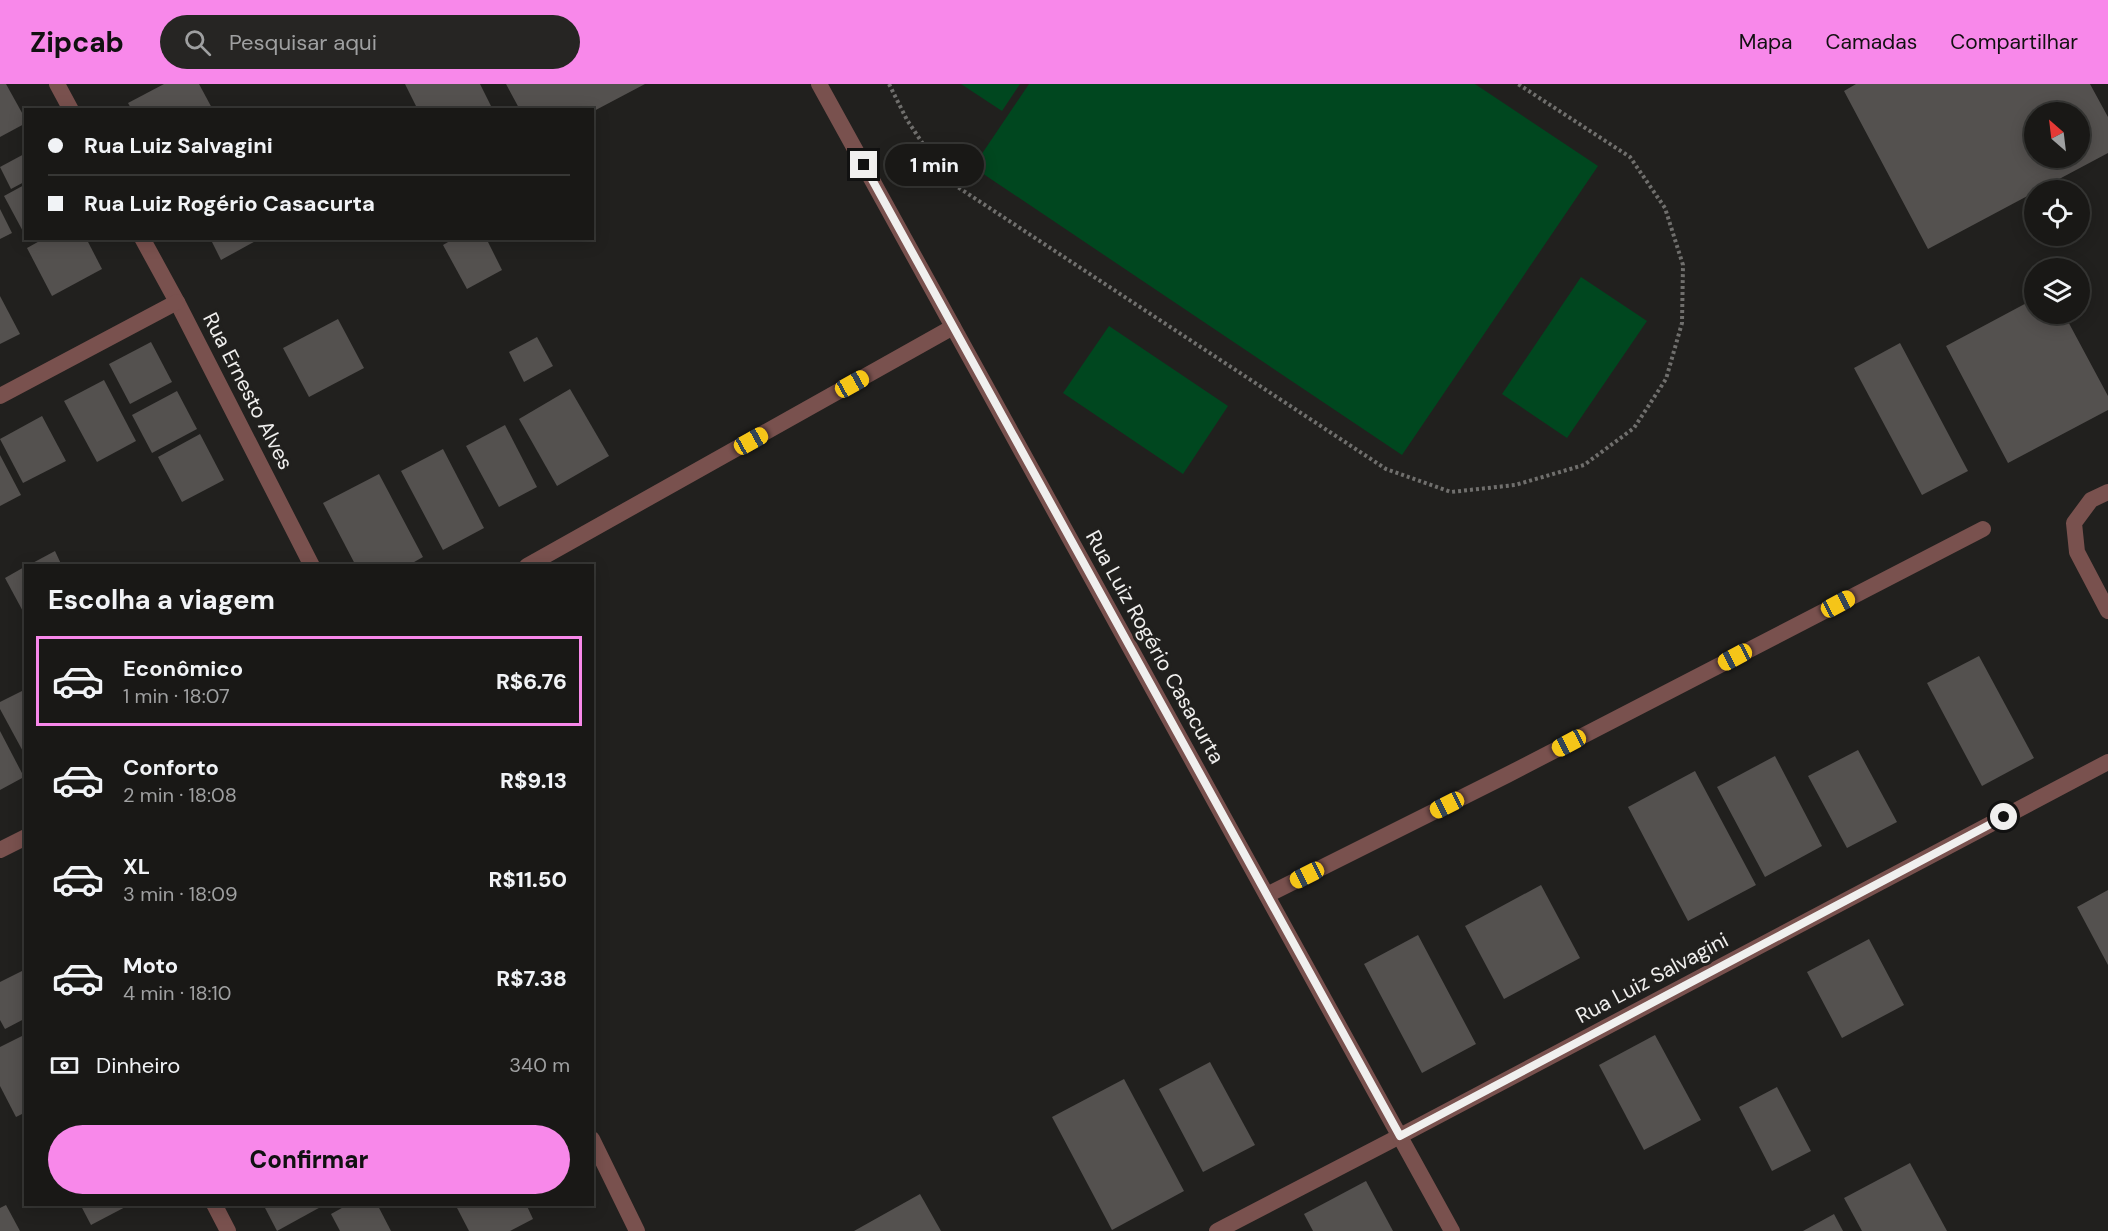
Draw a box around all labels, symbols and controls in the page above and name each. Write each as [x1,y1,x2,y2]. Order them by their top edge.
search box [160,15,580,69]
text: Zipcab [30,24,124,61]
icon: search [181,26,214,59]
text: Pesquisar aqui [229,28,377,57]
text: Mapa [1739,28,1792,56]
text: Camadas [1825,28,1917,56]
text: Compartilhar [1950,28,2078,56]
north arrow [2024,102,2090,168]
map controls [2024,102,2090,324]
text: Rua Luiz Salvagini [84,131,273,160]
callout: 1 min [885,144,984,186]
route end [850,151,877,178]
text: 1 min [910,152,959,178]
button: locate [2024,180,2090,246]
text: Rua Luiz Rogério Casacurta [84,189,375,218]
button: layers [2024,258,2090,324]
street label: Rua Ernesto Alves [196,308,300,474]
car [832,367,872,401]
car [731,424,771,458]
street label: Rua Luiz Rogério Casacurta [1079,525,1231,769]
text: Escolha a viagem [48,582,275,617]
car [1818,588,1858,620]
car [1715,641,1755,673]
icon: car [51,654,105,708]
text: Econômico [123,654,243,683]
text: R$6.76 [496,667,567,696]
text: 1 min · 18:07 [123,683,230,709]
car [1549,727,1589,759]
icon: car [51,753,105,807]
text: Conforto [123,753,219,782]
text: R$9.13 [500,766,567,795]
text: 2 min · 18:08 [123,782,237,808]
car [1427,789,1467,821]
route start [1990,803,2017,830]
icon: car [51,852,105,906]
text: XL [123,852,150,881]
car [1287,859,1327,891]
text: R$11.50 [489,865,567,894]
text: 3 min · 18:09 [123,881,238,907]
street label: Rua Luiz Salvagini [1571,926,1733,1030]
icon: car [51,951,105,1005]
text: Moto [123,951,178,980]
text: R$7.38 [496,964,567,993]
text: 4 min · 18:10 [123,980,232,1006]
icon: cash [48,1049,81,1082]
text: Dinheiro [96,1051,180,1080]
text: 340 m [509,1052,570,1078]
button: Confirmar [48,1125,570,1194]

